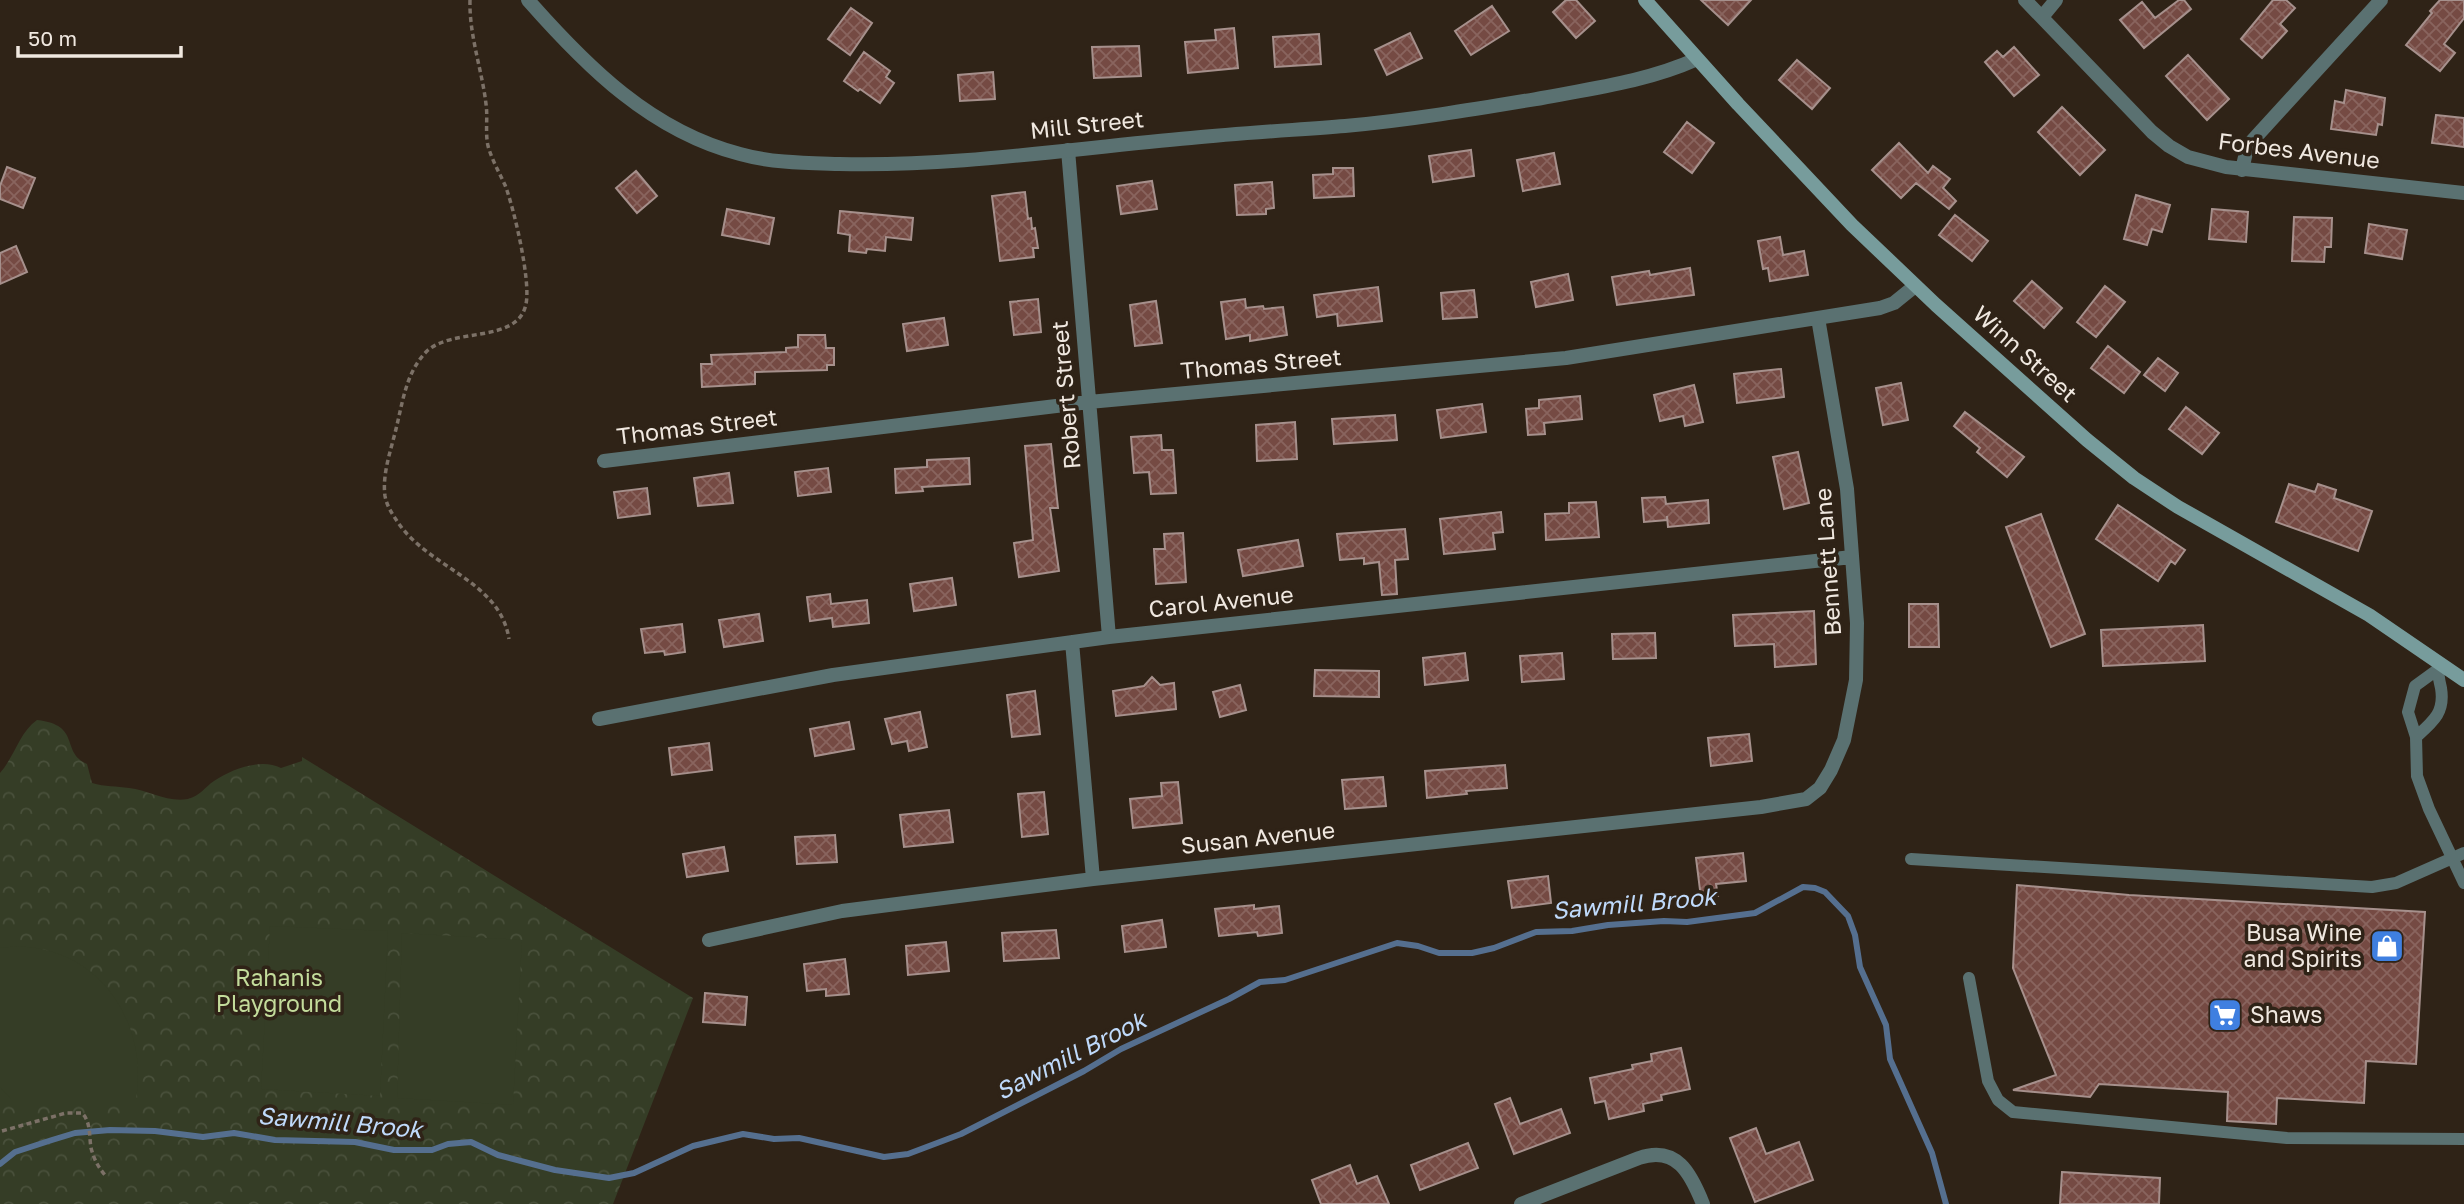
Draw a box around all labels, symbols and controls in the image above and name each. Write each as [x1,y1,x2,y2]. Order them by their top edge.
scale bar [18,14,180,58]
text: 50 m [28,25,77,51]
street label: Mill Street [1028,104,1145,144]
street label: Forbes Avenue [2217,126,2382,174]
street label: Winn Street [1968,299,2083,407]
street label: Robert Street [1045,320,1085,471]
street label: Thomas Street [1179,342,1343,384]
street label: Thomas Street [615,402,779,450]
street label: Bennett Lane [1808,487,1846,637]
street label: Carol Avenue [1147,579,1295,623]
street label: Susan Avenue [1179,815,1336,859]
water label: Sawmill Brook [1551,881,1720,924]
place label: Busa Wine and Spirits [2243,918,2362,972]
shop icon: Busa Wine and Spirits [2368,927,2406,965]
park label: Rahanis Playground [216,963,342,1017]
supermarket icon: Shaws [2206,996,2244,1034]
place label: Shaws [2250,1000,2322,1028]
water label: Sawmill Brook [990,1003,1152,1105]
water label: Sawmill Brook [257,1100,426,1143]

